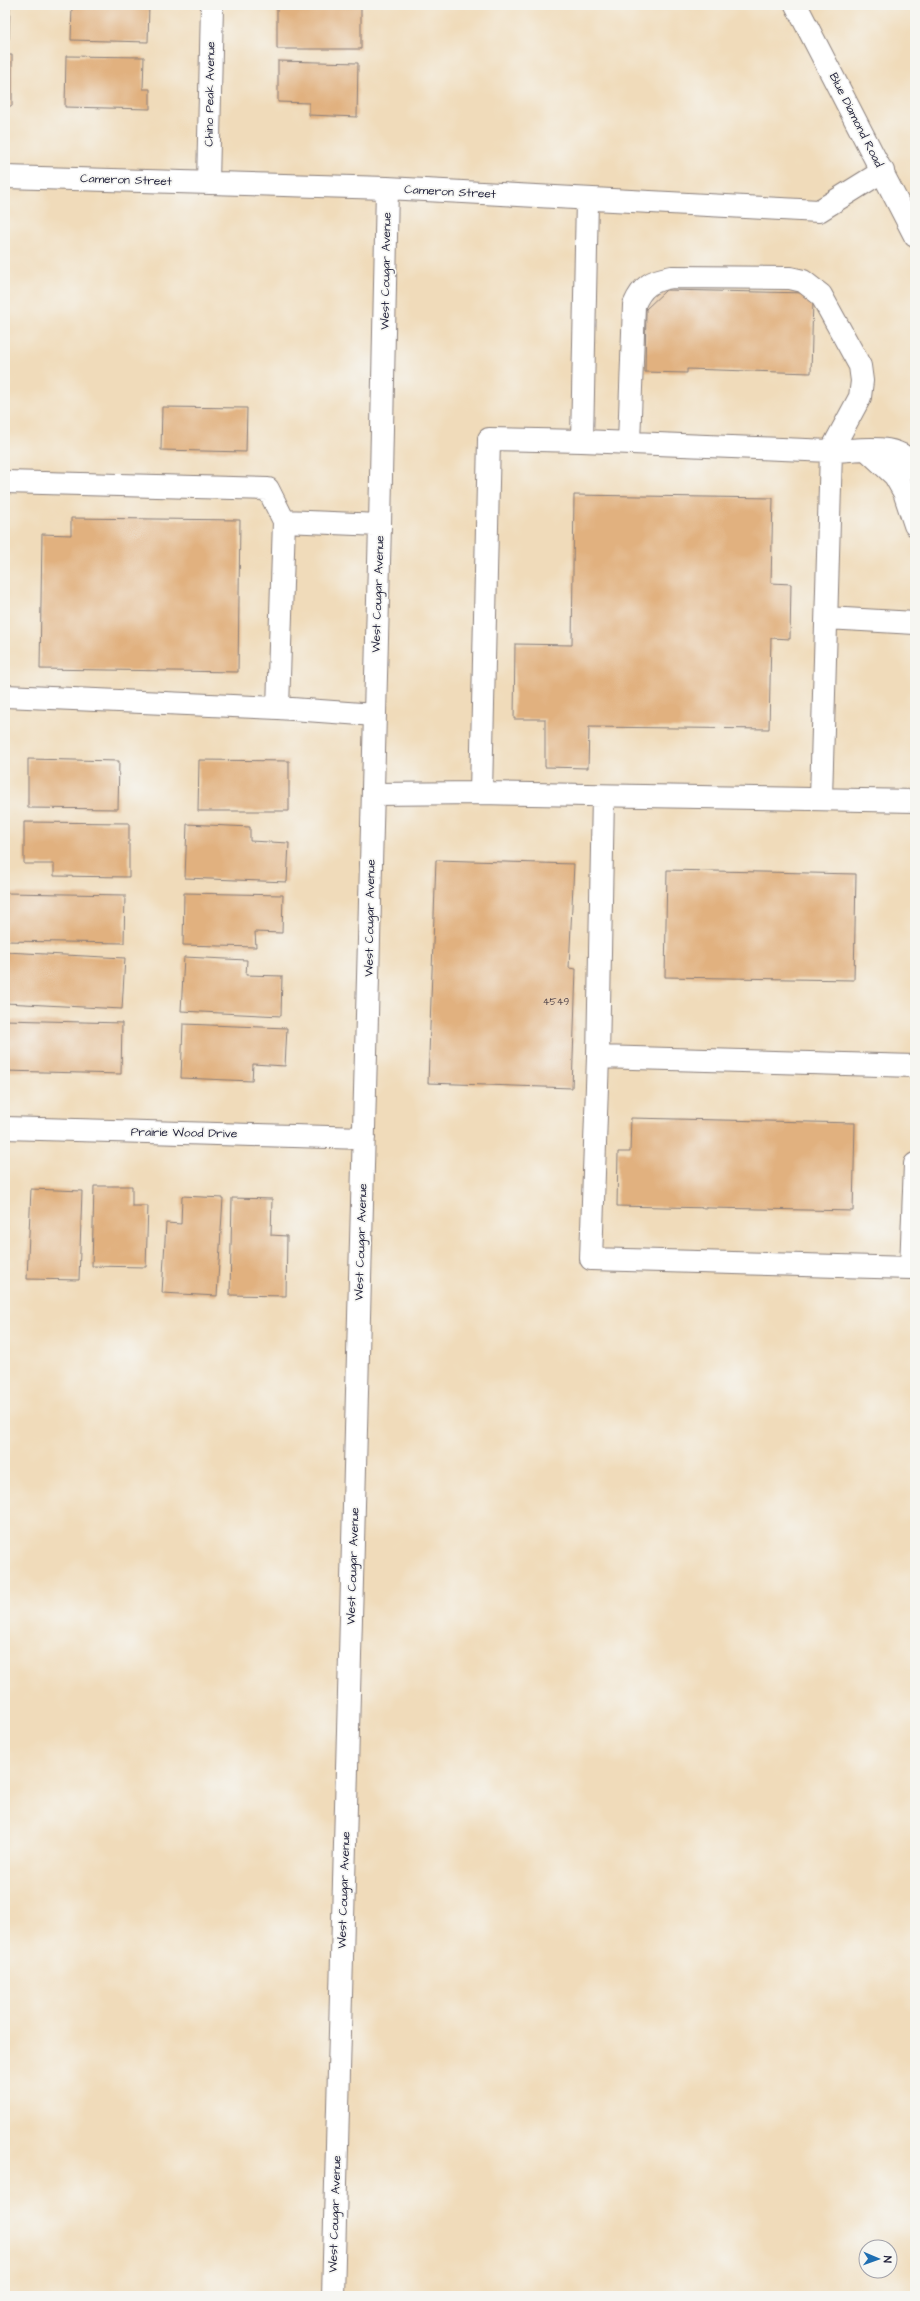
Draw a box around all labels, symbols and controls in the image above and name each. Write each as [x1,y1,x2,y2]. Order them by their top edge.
street label: Chino Peak Avenue [201,41,219,147]
street label: Blue Diamond Road [825,70,887,170]
street label: Cameron Street [80,170,172,190]
street label: Cameron Street [404,181,496,203]
street label: West Cougar Avenue [376,212,397,330]
street label: West Cougar Avenue [367,534,390,653]
street label: West Cougar Avenue [360,859,381,977]
house number: 4549 [543,995,569,1009]
street label: Prairie Wood Drive [131,1124,238,1142]
street label: West Cougar Avenue [350,1182,373,1301]
street label: West Cougar Avenue [342,1506,365,1625]
street label: West Cougar Avenue [333,1830,356,1949]
street label: West Cougar Avenue [324,2154,347,2273]
north arrow [858,2239,898,2279]
text: N [880,2256,895,2263]

